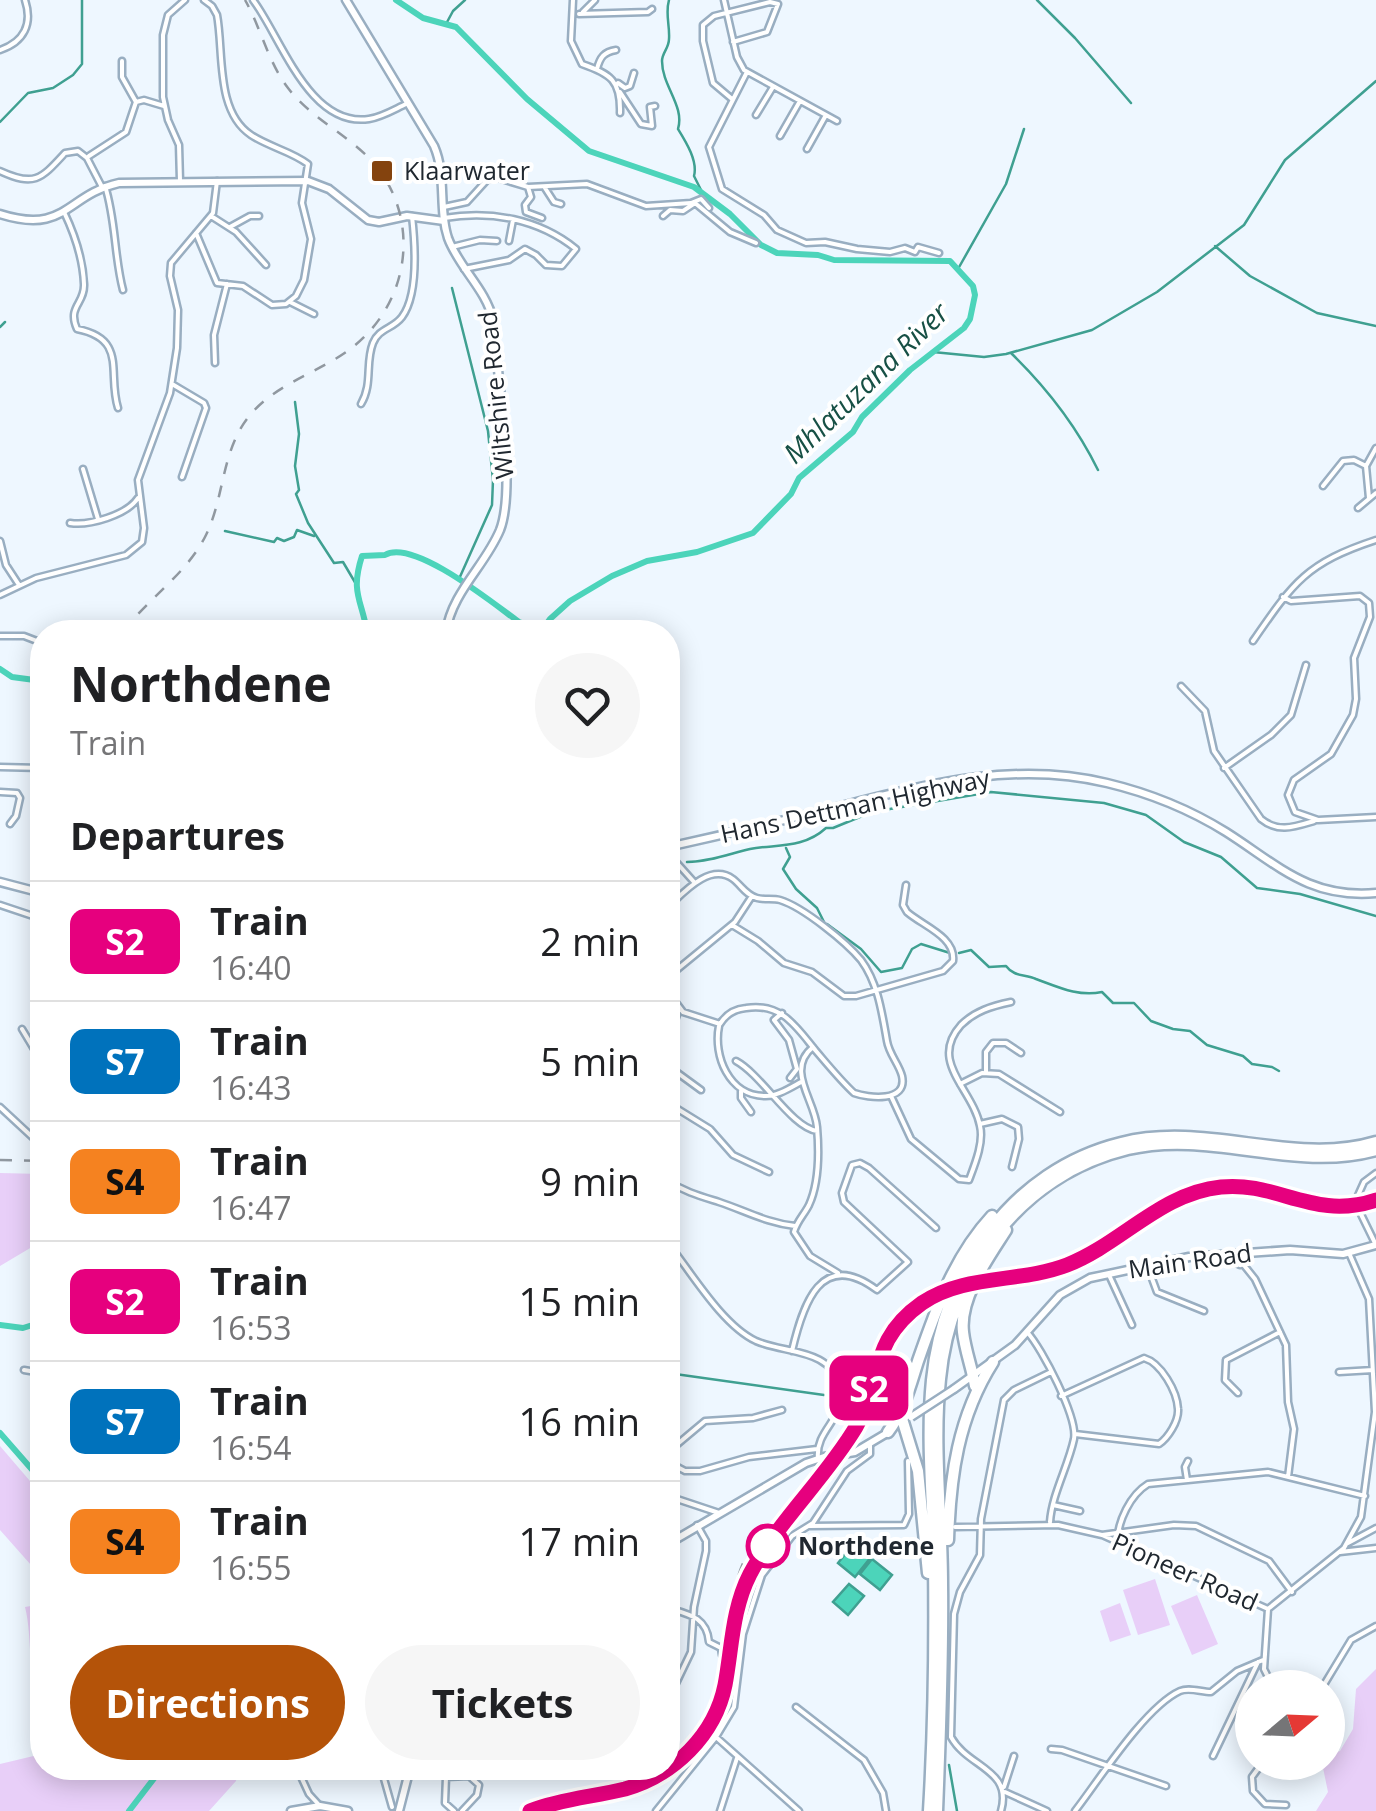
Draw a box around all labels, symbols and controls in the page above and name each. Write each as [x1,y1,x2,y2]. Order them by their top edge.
place label: Klaarwater [404,153,530,187]
marker: Klaarwater [369,158,395,184]
water label: Mhlatuzana River [774,293,957,471]
street label: Wiltshire Road [469,309,521,481]
text: Northdene [70,651,332,716]
button: heart [535,653,640,758]
text: Train [70,721,146,764]
street label: Hans Dettman Highway [717,760,993,850]
text: Departures [70,809,285,861]
text: Train [210,894,309,946]
text: 2 min [540,915,640,967]
text: S2 [105,918,145,965]
text: 16:40 [210,946,292,989]
text: Train [210,1014,309,1066]
text: 5 min [540,1035,640,1087]
text: S7 [105,1038,145,1085]
text: 16:43 [210,1066,292,1109]
text: Train [210,1134,309,1186]
text: 9 min [540,1155,640,1207]
text: S4 [105,1158,145,1205]
text: 16:47 [210,1186,292,1229]
street label: Main Road [1126,1235,1254,1285]
text: Train [210,1254,309,1306]
text: 15 min [519,1275,640,1327]
text: S2 [105,1278,145,1325]
text: 16:53 [210,1306,292,1349]
line badge: S2 [824,1356,914,1420]
text: S2 [849,1365,889,1412]
text: Train [210,1374,309,1426]
text: 16 min [519,1395,640,1447]
text: S7 [105,1398,145,1445]
text: 16:54 [210,1426,292,1469]
text: Train [210,1494,309,1546]
text: 17 min [519,1515,640,1567]
text: S4 [105,1518,145,1565]
street label: Pioneer Road [1107,1524,1264,1618]
marker: Northdene [747,1525,789,1567]
place label: Northdene [798,1528,934,1562]
text: 16:55 [210,1546,292,1589]
button: Directions [70,1645,345,1760]
button: Tickets [365,1645,640,1760]
north arrow [1235,1670,1345,1780]
map controls [1235,1670,1345,1780]

